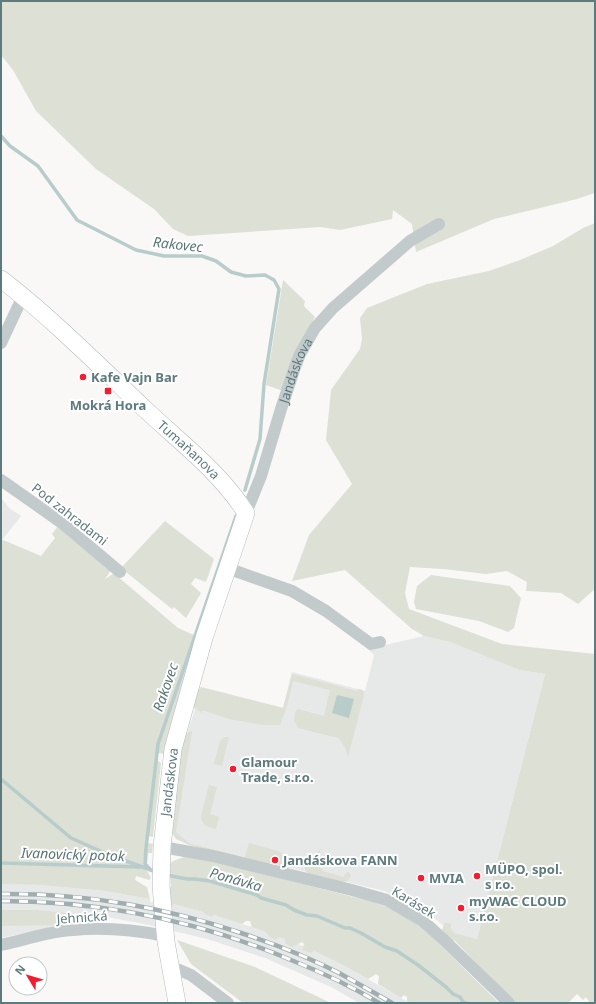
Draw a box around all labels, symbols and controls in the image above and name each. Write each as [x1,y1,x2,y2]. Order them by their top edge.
water label: Rakovec [152,232,205,256]
street label: Jandáskova [274,334,316,407]
place label: Kafe Vajn Bar [91,368,178,386]
marker: Kafe Vajn Bar [78,372,88,382]
marker: Mokrá Hora [103,386,113,396]
place label: Mokrá Hora [70,396,146,414]
street label: Tumaňanova [154,416,224,483]
street label: Pod zahradami [28,479,112,549]
water label: Rakovec [148,660,182,714]
street label: Jandáskova [156,747,182,819]
place label: Glamour Trade, s.r.o. [241,753,314,786]
marker: Glamour Trade, s.r.o. [228,764,238,774]
water label: Ivanovický potok [20,843,126,865]
place label: Jandáskova FANN [282,851,398,869]
marker: Jandáskova FANN [270,855,280,865]
place label: MÜPO, spol. s r.o. [485,860,562,893]
water label: Ponávka [208,863,264,895]
place label: MVIA [429,869,464,887]
marker: MÜPO, spol. s r.o. [472,871,482,881]
marker: MVIA [416,873,426,883]
street label: Karásek [389,882,439,922]
place label: myWAC CLOUD s.r.o. [469,892,567,925]
marker: myWAC CLOUD s.r.o. [456,903,466,913]
street label: Jehnická [54,906,108,928]
north arrow [8,956,48,996]
text: N [11,961,28,978]

